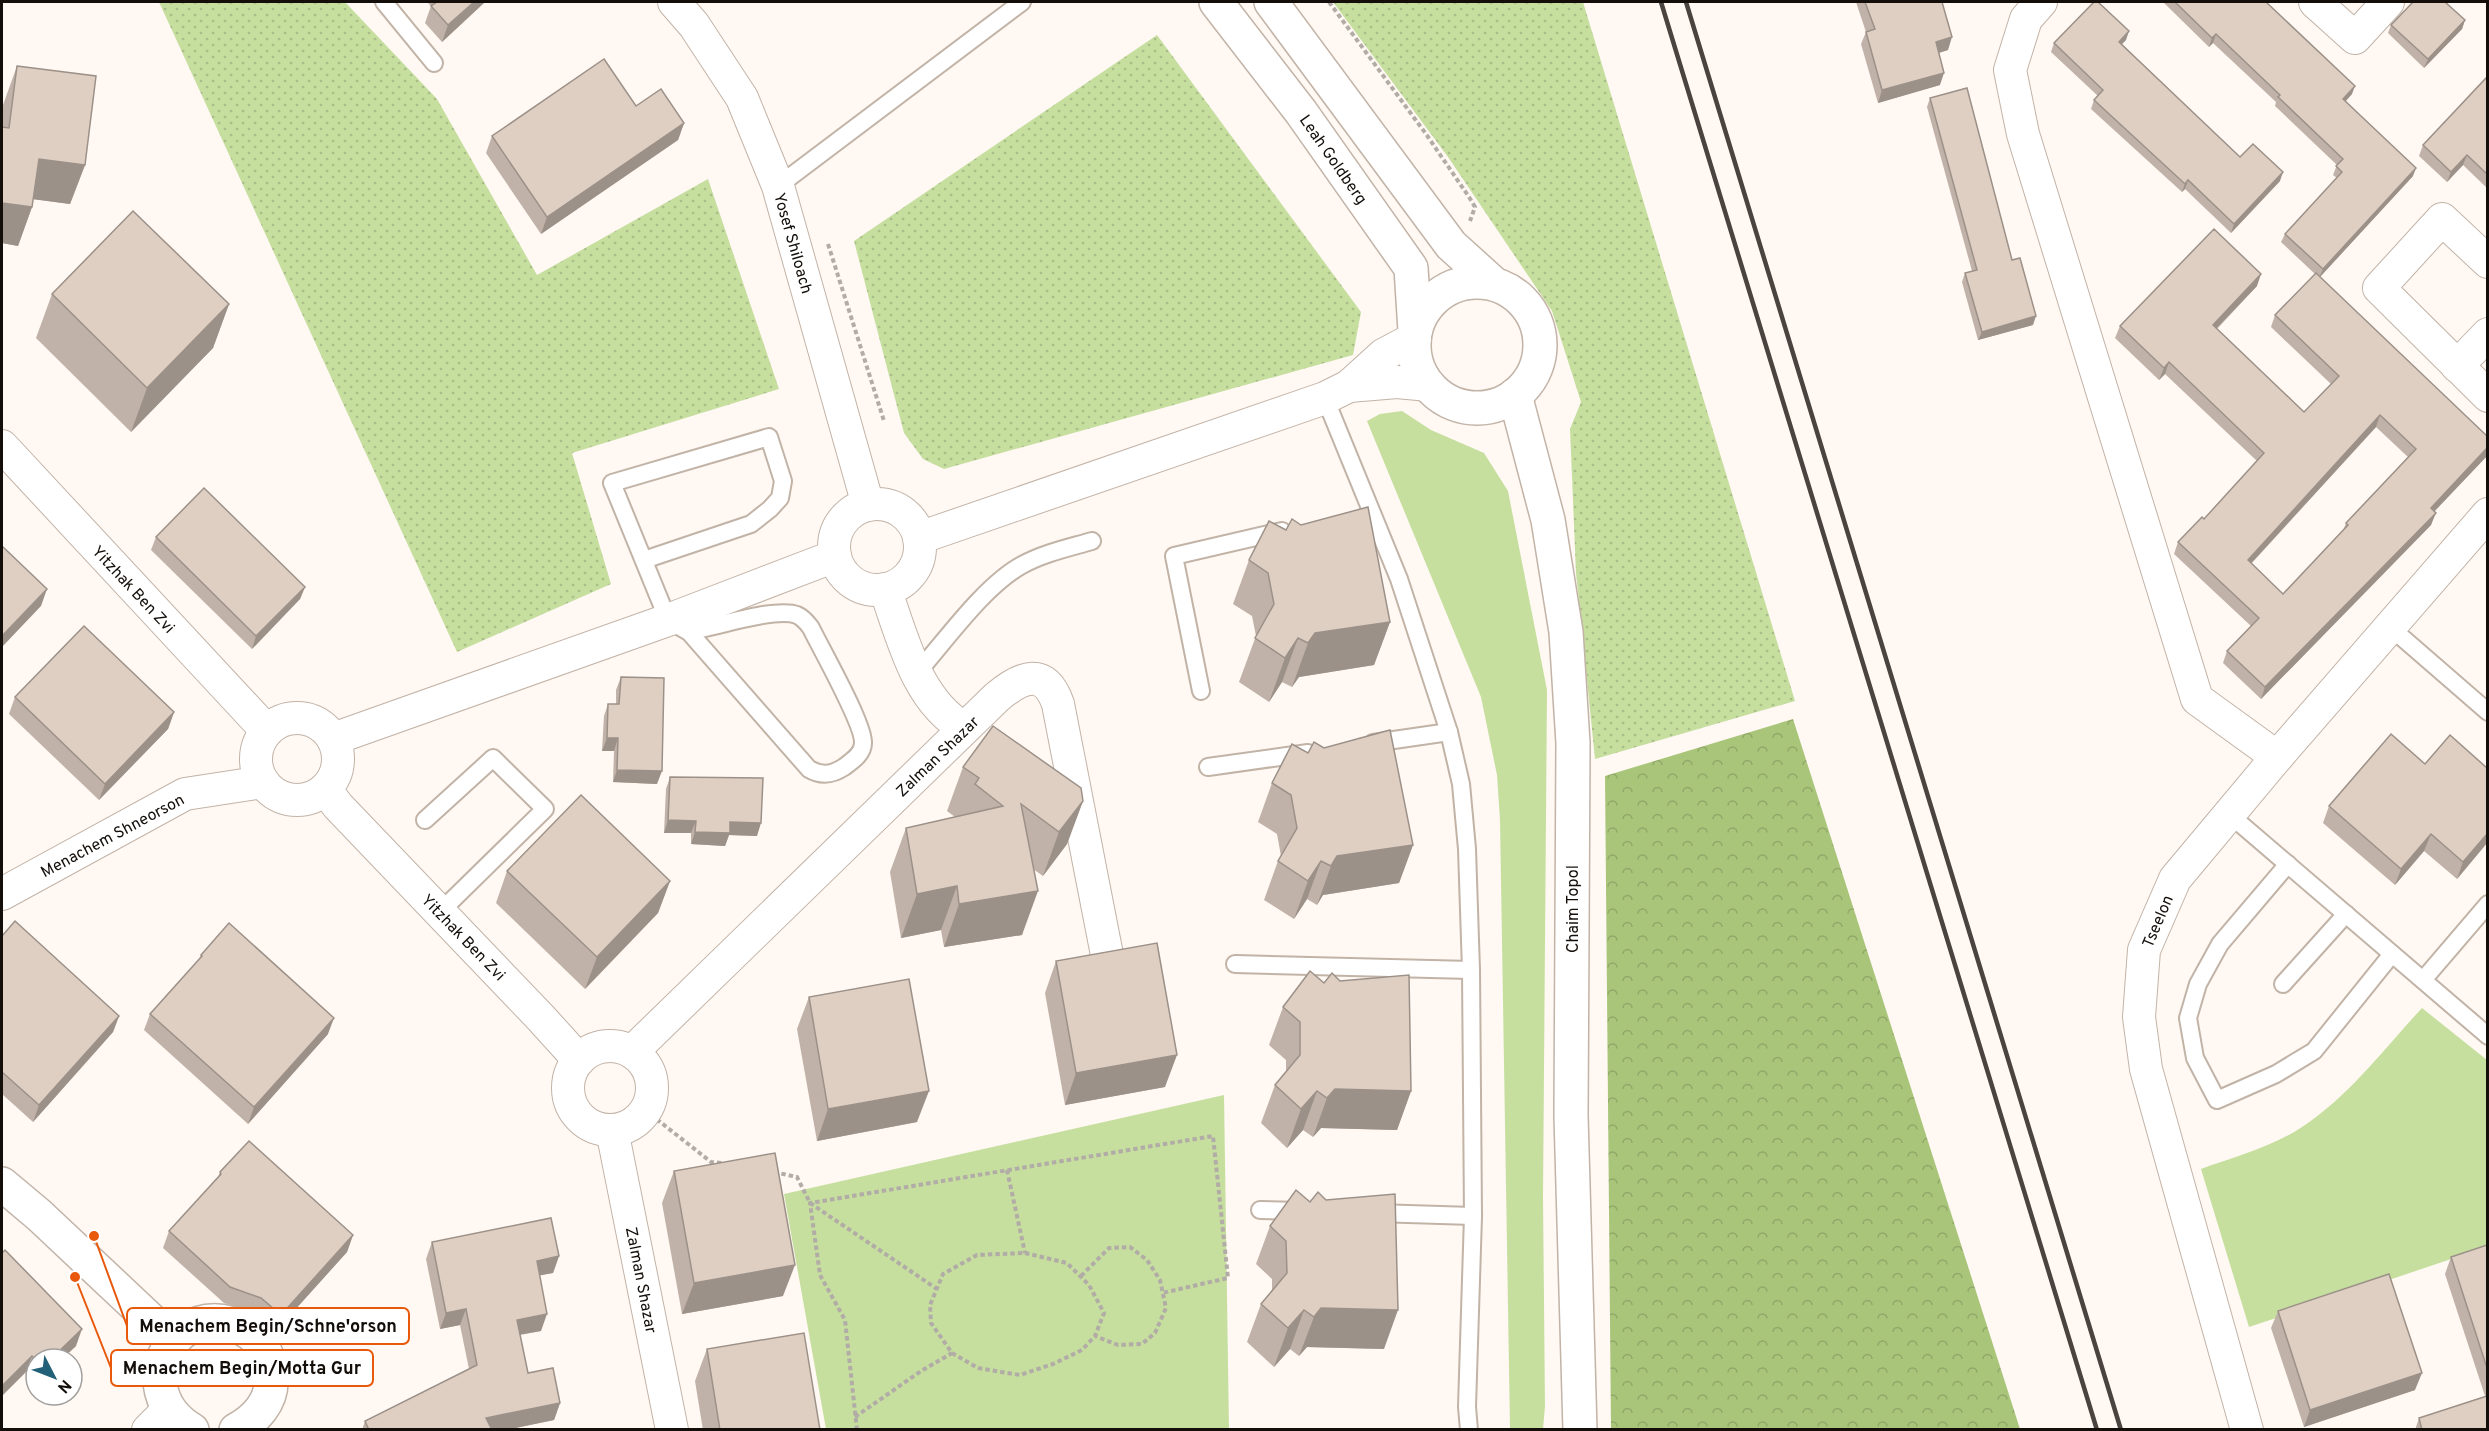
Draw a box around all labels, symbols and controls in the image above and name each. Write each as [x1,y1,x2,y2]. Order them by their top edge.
street label: Leah Goldberg [1294,112,1371,209]
street label: Yosef Shiloach [768,191,816,296]
street label: Yitzhak Ben Zvi [87,542,178,638]
street label: Zalman Shazar [893,713,984,802]
street label: Menachem Shneorson [38,790,188,883]
street label: Chaim Topol [1564,865,1584,953]
street label: Yitzhak Ben Zvi [416,891,509,986]
street label: Tseelon [2139,893,2179,951]
street label: Zalman Shazar [620,1225,660,1335]
callout: Menachem Begin/Schne'orson [127,1308,409,1344]
text: Menachem Begin/Schne'orson [139,1316,397,1339]
north arrow [24,1347,84,1407]
callout: Menachem Begin/Motta Gur [111,1350,373,1386]
text: Menachem Begin/Motta Gur [123,1358,362,1381]
text: N [52,1375,75,1397]

